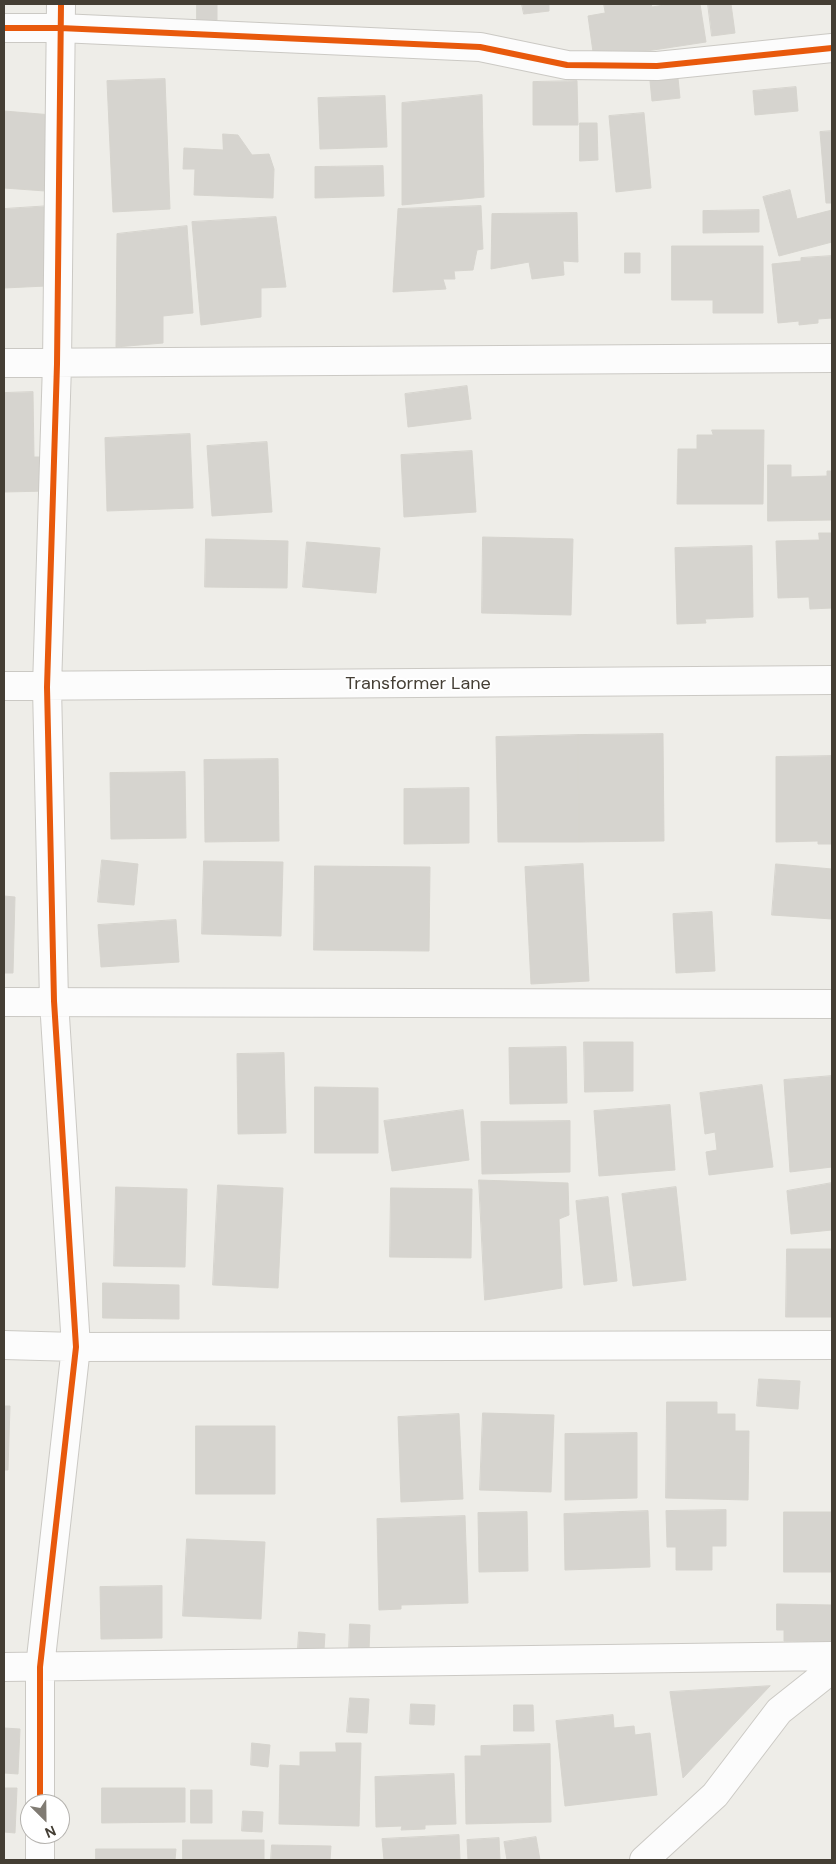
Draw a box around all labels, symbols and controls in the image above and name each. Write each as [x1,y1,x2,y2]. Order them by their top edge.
street label: Transformer Lane [345,673,491,695]
north arrow [20,1794,70,1844]
text: N [42,1822,59,1842]

